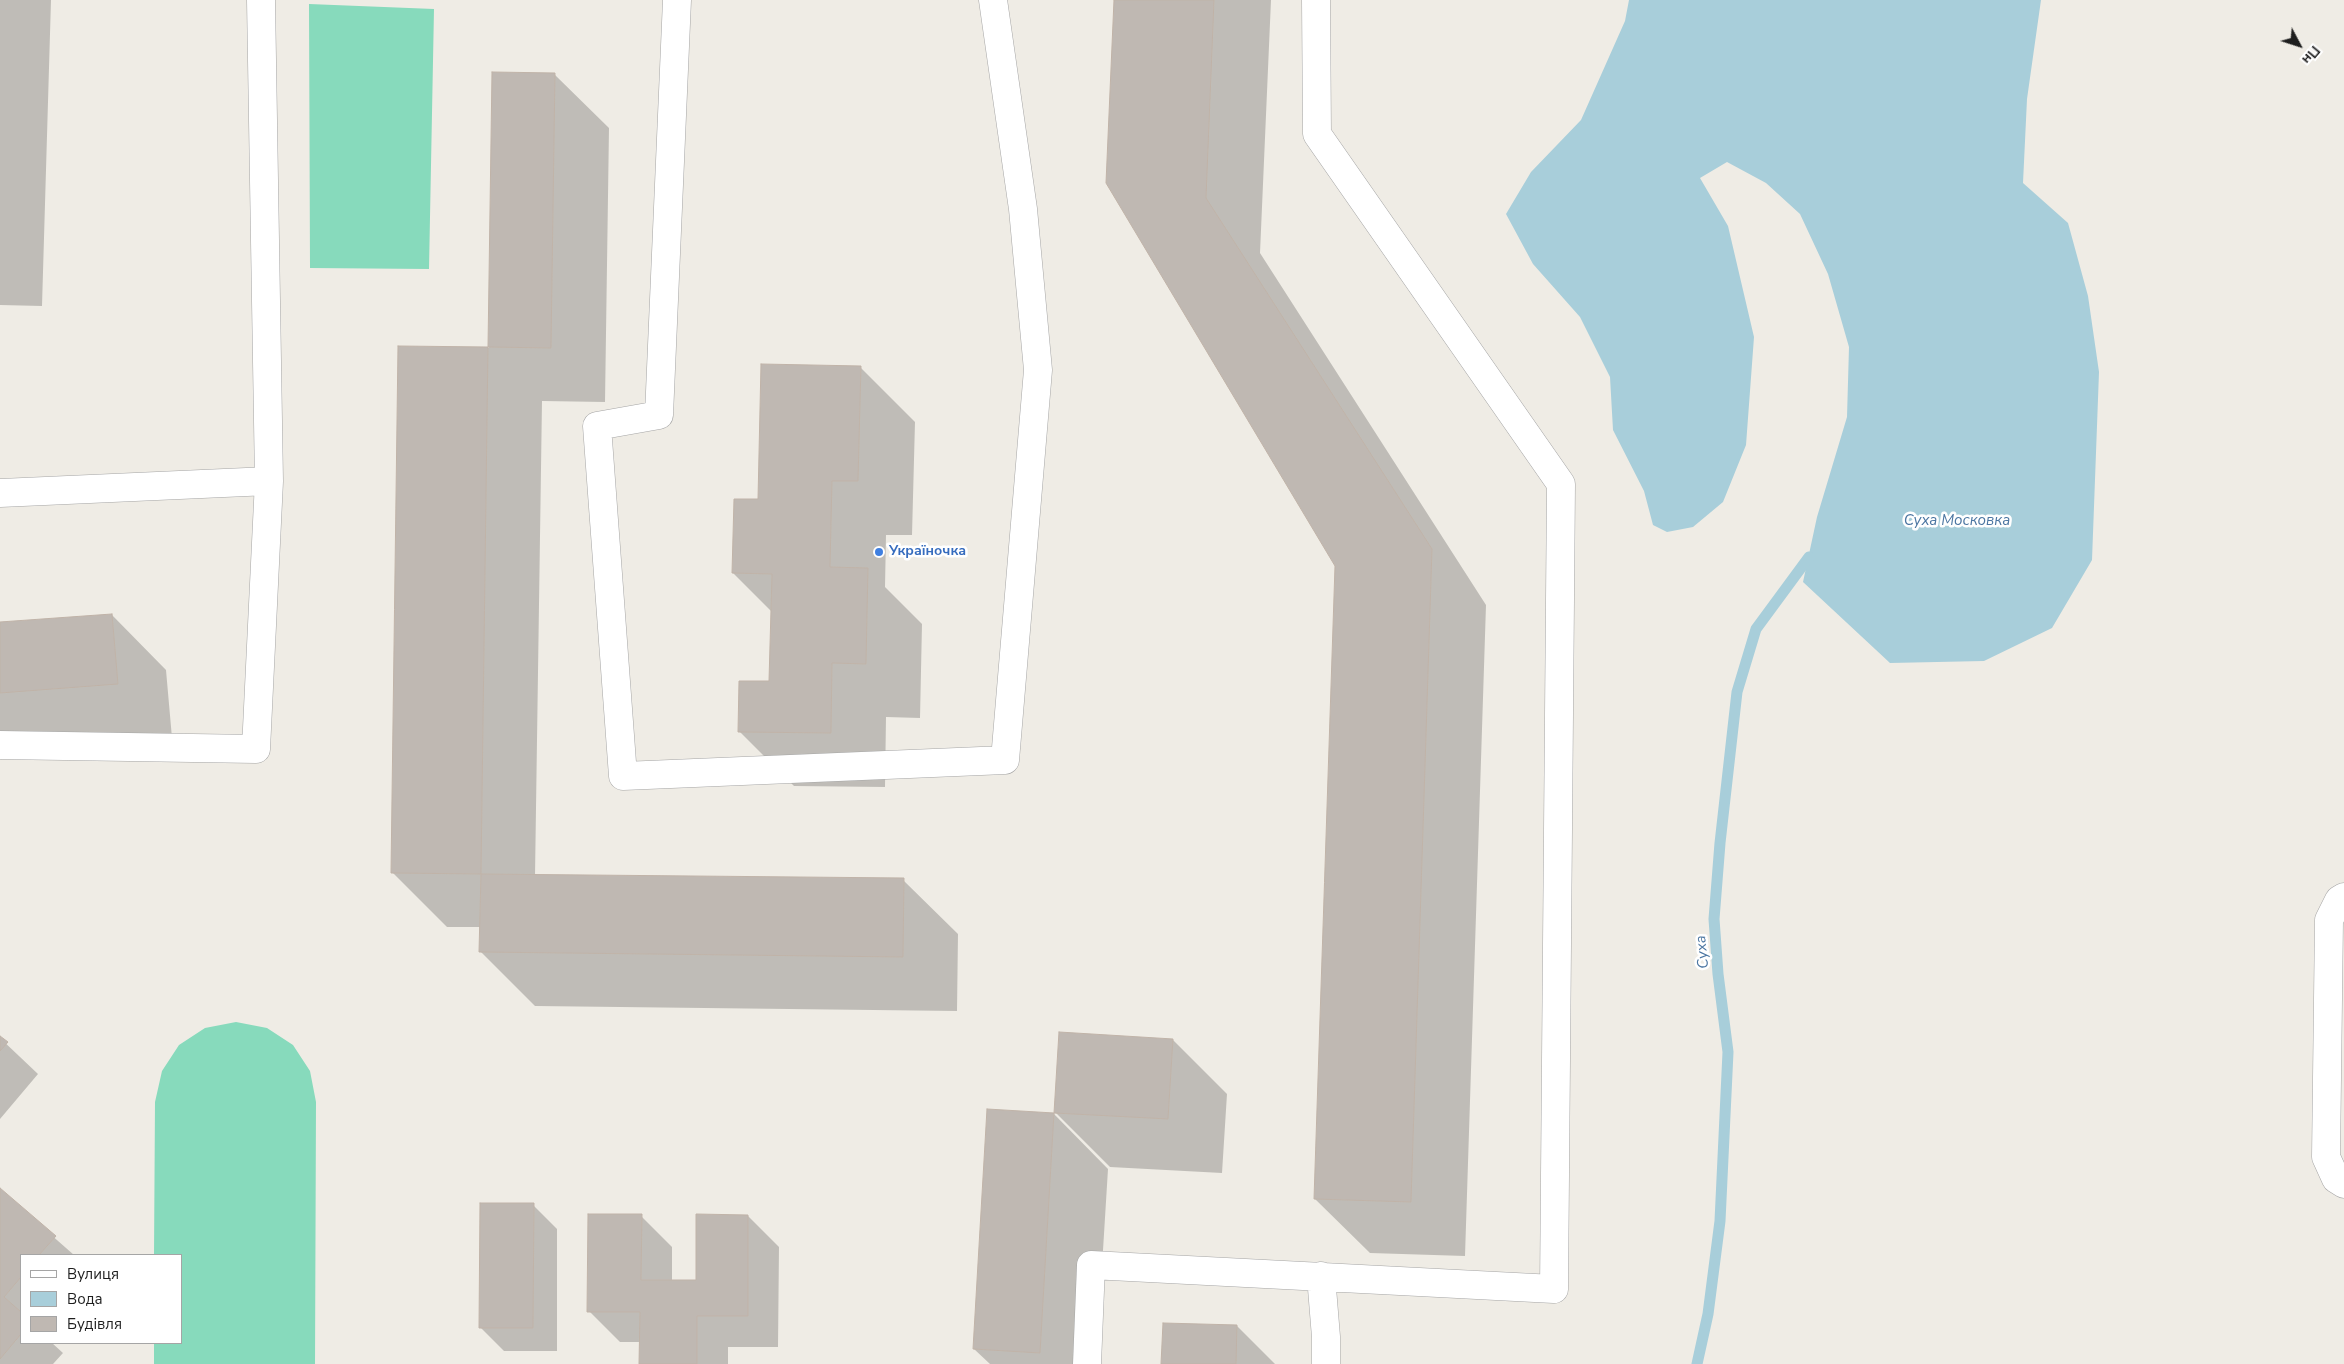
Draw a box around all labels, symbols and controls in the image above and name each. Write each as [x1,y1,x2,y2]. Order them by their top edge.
north arrow [2274,20,2324,70]
text: Пн [2297,41,2324,68]
water label: Суха Московка [1904,512,2010,530]
place label: Україночка [889,544,966,560]
marker: Україночка [873,546,885,558]
water label: Суха [1692,934,1714,970]
legend [20,1254,182,1344]
text: Вулиця [67,1264,119,1284]
text: Вода [67,1289,103,1309]
text: Будівля [67,1314,122,1334]

